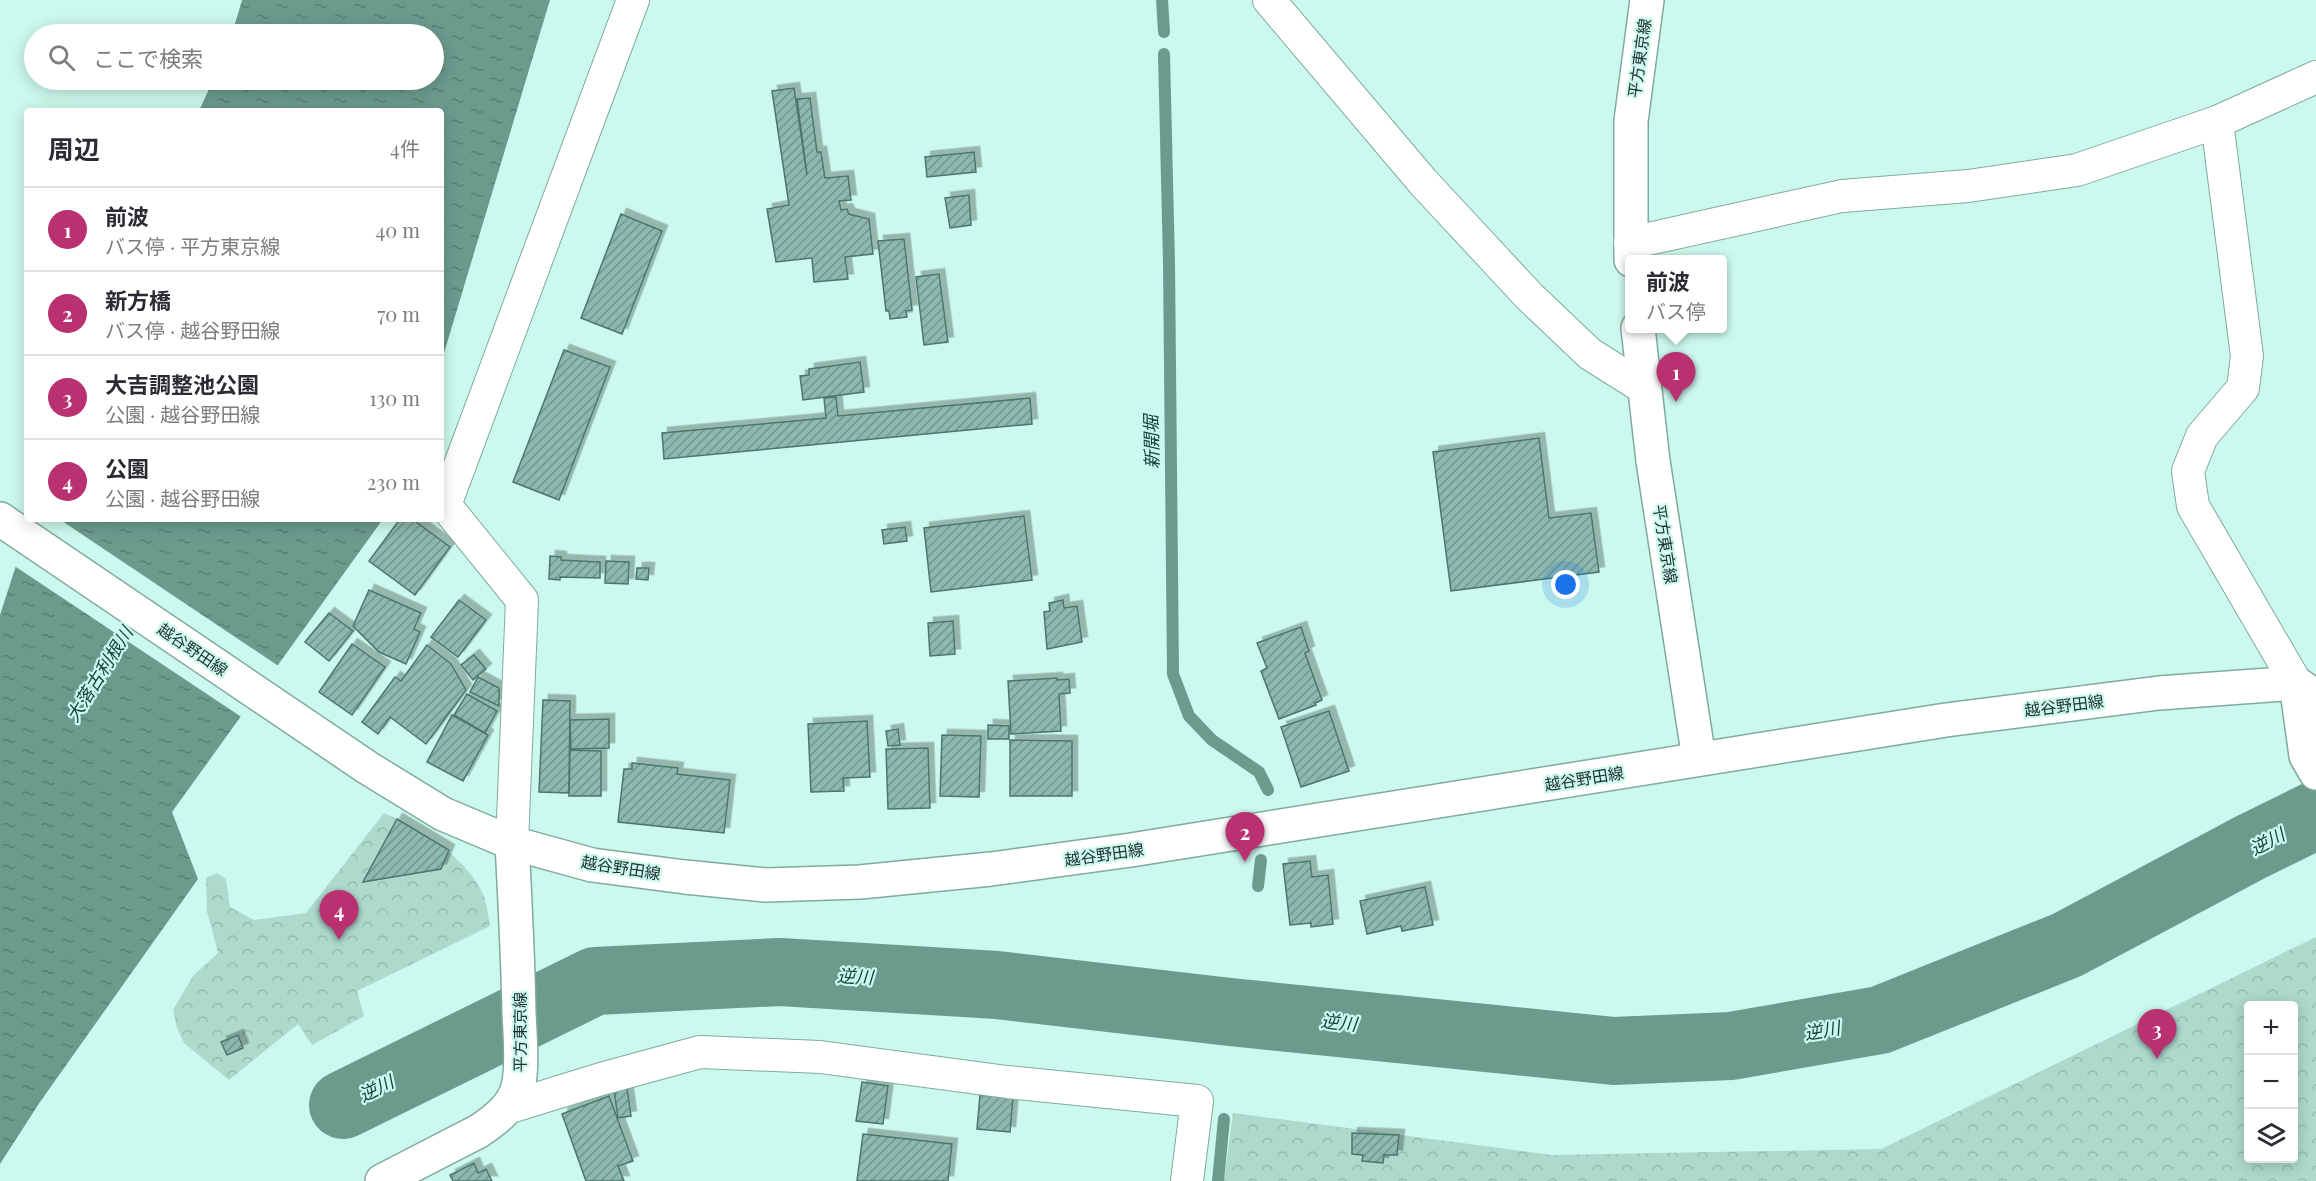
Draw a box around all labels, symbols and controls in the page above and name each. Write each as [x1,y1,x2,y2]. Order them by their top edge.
street label: 平方東京線 [1623,17,1655,99]
search box [24,24,444,90]
icon: search [45,41,78,74]
text: ここで検索 [93,43,203,73]
text: 周辺 [48,131,100,166]
text: 4件 [390,134,420,161]
text: 前波 [105,201,149,231]
text: 1 [64,216,71,243]
text: 40 m [375,216,420,243]
text: バス停 · 平方東京線 [105,232,280,259]
popup [1625,255,1727,333]
text: 前波 [1646,266,1690,296]
text: 新方橋 [105,285,171,315]
text: バス停 [1646,297,1706,324]
text: 2 [62,300,73,327]
text: 70 m [377,300,420,327]
text: バス停 · 越谷野田線 [105,316,280,343]
pin: 1 [1656,352,1696,402]
text: 大吉調整池公園 [105,369,259,399]
text: 3 [63,384,72,411]
text: 130 m [369,384,420,411]
text: 公園 · 越谷野田線 [105,400,260,427]
water label: 新開堀 [1138,412,1163,469]
text: 公園 [105,453,149,483]
text: 4 [62,468,73,495]
text: 230 m [367,468,420,495]
text: 公園 · 越谷野田線 [105,484,260,511]
street label: 平方東京線 [1649,503,1683,585]
your location [1551,570,1580,599]
street label: 越谷野田線 [154,618,232,680]
water label: 大落古利根川 [60,620,139,726]
street label: 越谷野田線 [2023,690,2105,720]
street label: 越谷野田線 [1543,761,1625,795]
pin: 2 [1226,812,1264,862]
water label: 逆川 [2245,821,2290,860]
street label: 越谷野田線 [1063,838,1145,870]
street label: 越谷野田線 [580,850,662,884]
pin: 4 [320,890,358,940]
water label: 逆川 [836,963,876,989]
street label: 平方東京線 [509,992,530,1072]
map controls [2244,1001,2298,1163]
button: + [2244,1001,2298,1055]
water label: 逆川 [1320,1008,1360,1036]
pin: 3 [2138,1010,2176,1059]
water label: 逆川 [1802,1015,1844,1045]
button: − [2244,1055,2298,1109]
water label: 逆川 [355,1068,399,1107]
button: layers [2244,1109,2298,1163]

